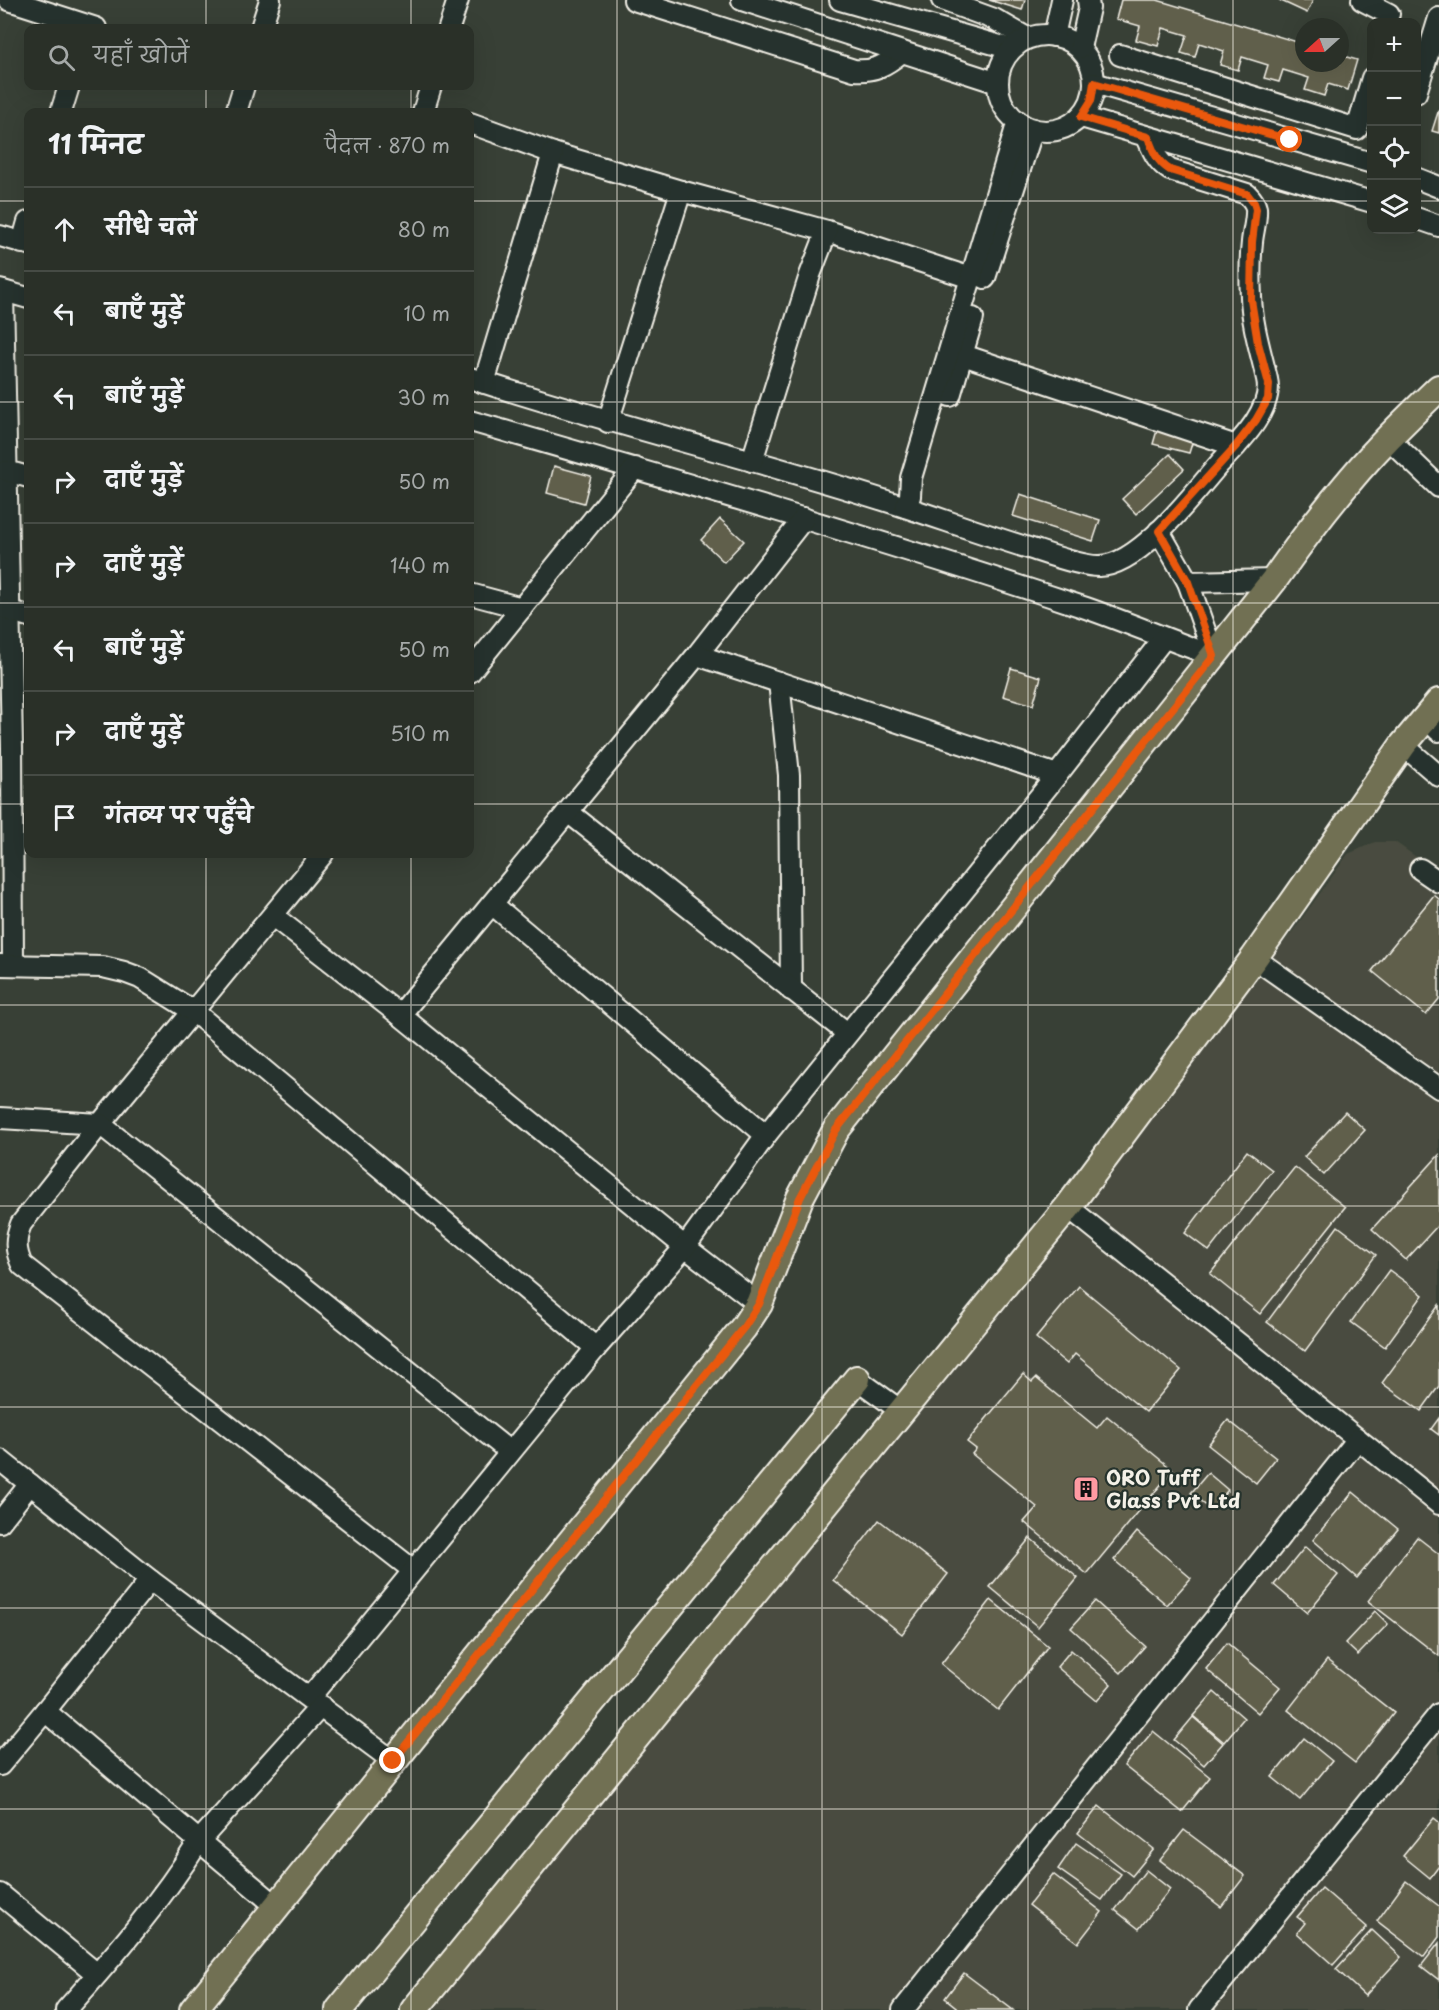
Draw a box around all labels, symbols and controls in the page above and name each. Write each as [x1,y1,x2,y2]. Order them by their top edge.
north arrow [1295,18,1349,72]
map controls [1367,18,1421,234]
button: + [1367,18,1421,72]
search box [24,24,474,90]
text: यहाँ खोजें [93,37,189,70]
icon: search [45,41,78,74]
button: − [1367,72,1421,126]
text: 11 मिनट [48,124,143,163]
route start [1276,126,1302,152]
button: locate [1367,126,1421,180]
text: पैदल · 870 m [324,130,450,160]
button: layers [1367,180,1421,234]
text: सीधे चलें [105,209,197,242]
icon: ahead [48,213,81,246]
text: 80 m [398,214,450,244]
text: बाएँ मुड़ें [105,293,184,326]
icon: left [48,297,81,330]
text: 10 m [403,298,450,328]
text: बाएँ मुड़ें [105,377,184,410]
icon: left [48,381,81,414]
text: 30 m [397,382,450,412]
text: दाएँ मुड़ें [105,461,183,494]
icon: right [48,465,81,498]
text: 50 m [398,466,450,496]
text: दाएँ मुड़ें [105,545,183,578]
icon: right [48,549,81,582]
text: 140 m [390,550,450,580]
text: बाएँ मुड़ें [105,629,184,662]
icon: left [48,633,81,666]
text: 50 m [398,634,450,664]
text: दाएँ मुड़ें [105,713,183,746]
icon: right [48,717,81,750]
text: 510 m [390,718,450,748]
text: गंतव्य पर पहुँचे [105,797,253,830]
icon: arrive [48,801,81,834]
place label: ORO Tuff Glass Pvt Ltd [1106,1462,1240,1515]
building icon: ORO Tuff Glass Pvt Ltd [1071,1474,1101,1504]
route end [379,1747,405,1773]

